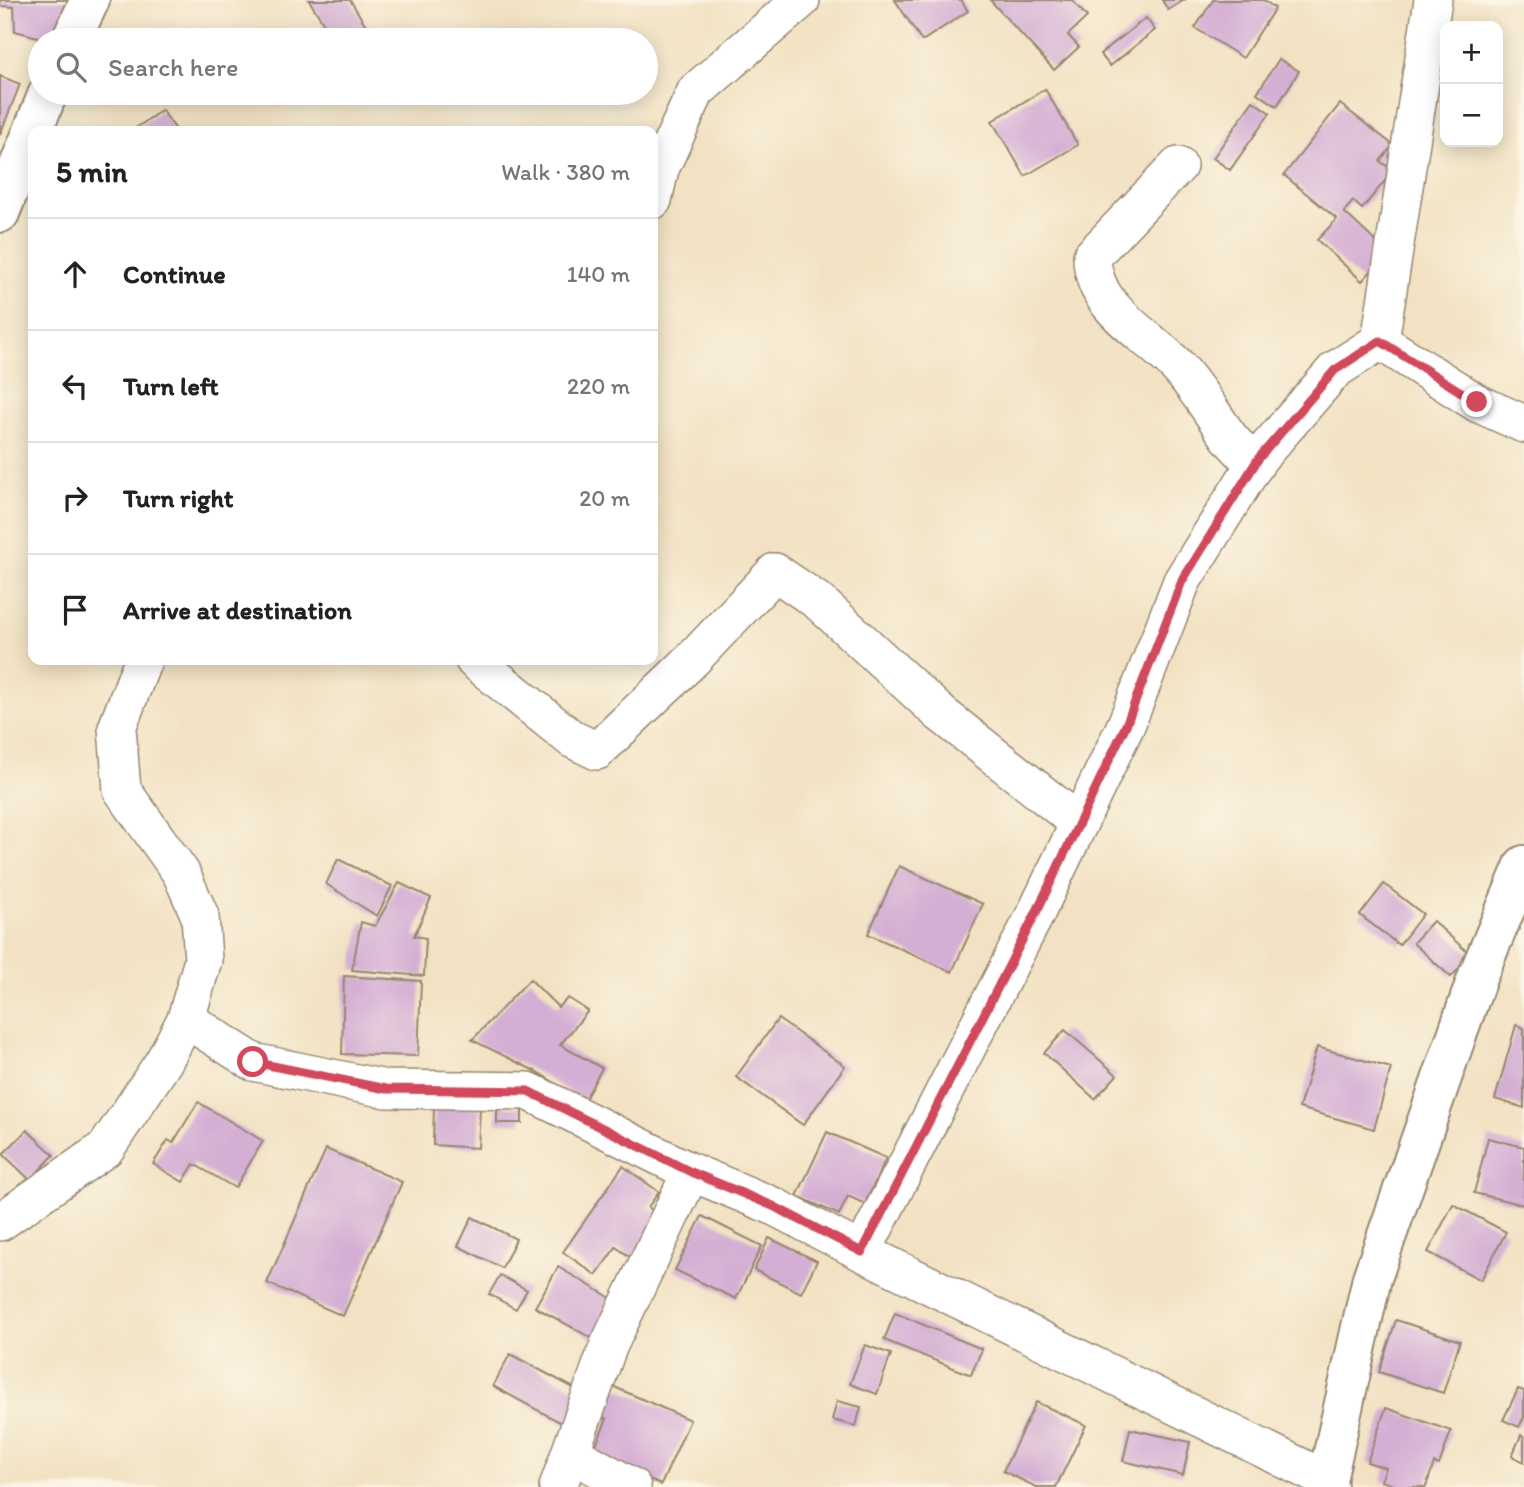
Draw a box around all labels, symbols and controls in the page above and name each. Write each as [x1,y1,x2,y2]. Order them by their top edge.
map controls [1440,21,1503,147]
button: + [1440,21,1503,84]
search box [28,28,658,105]
icon: search [52,48,90,86]
text: Search here [108,51,238,83]
button: − [1440,84,1503,147]
text: 5 min [56,153,127,190]
text: Walk · 380 m [501,158,630,186]
icon: ahead [56,255,94,293]
text: Continue [123,258,226,290]
text: 140 m [567,260,630,288]
icon: left [56,367,94,405]
text: Turn left [123,370,219,402]
text: 220 m [567,372,630,400]
route end [1461,386,1492,417]
icon: right [56,479,94,517]
text: Turn right [123,482,234,514]
text: 20 m [579,484,630,512]
icon: arrive [56,591,94,629]
text: Arrive at destination [123,594,352,626]
route start [237,1046,268,1077]

